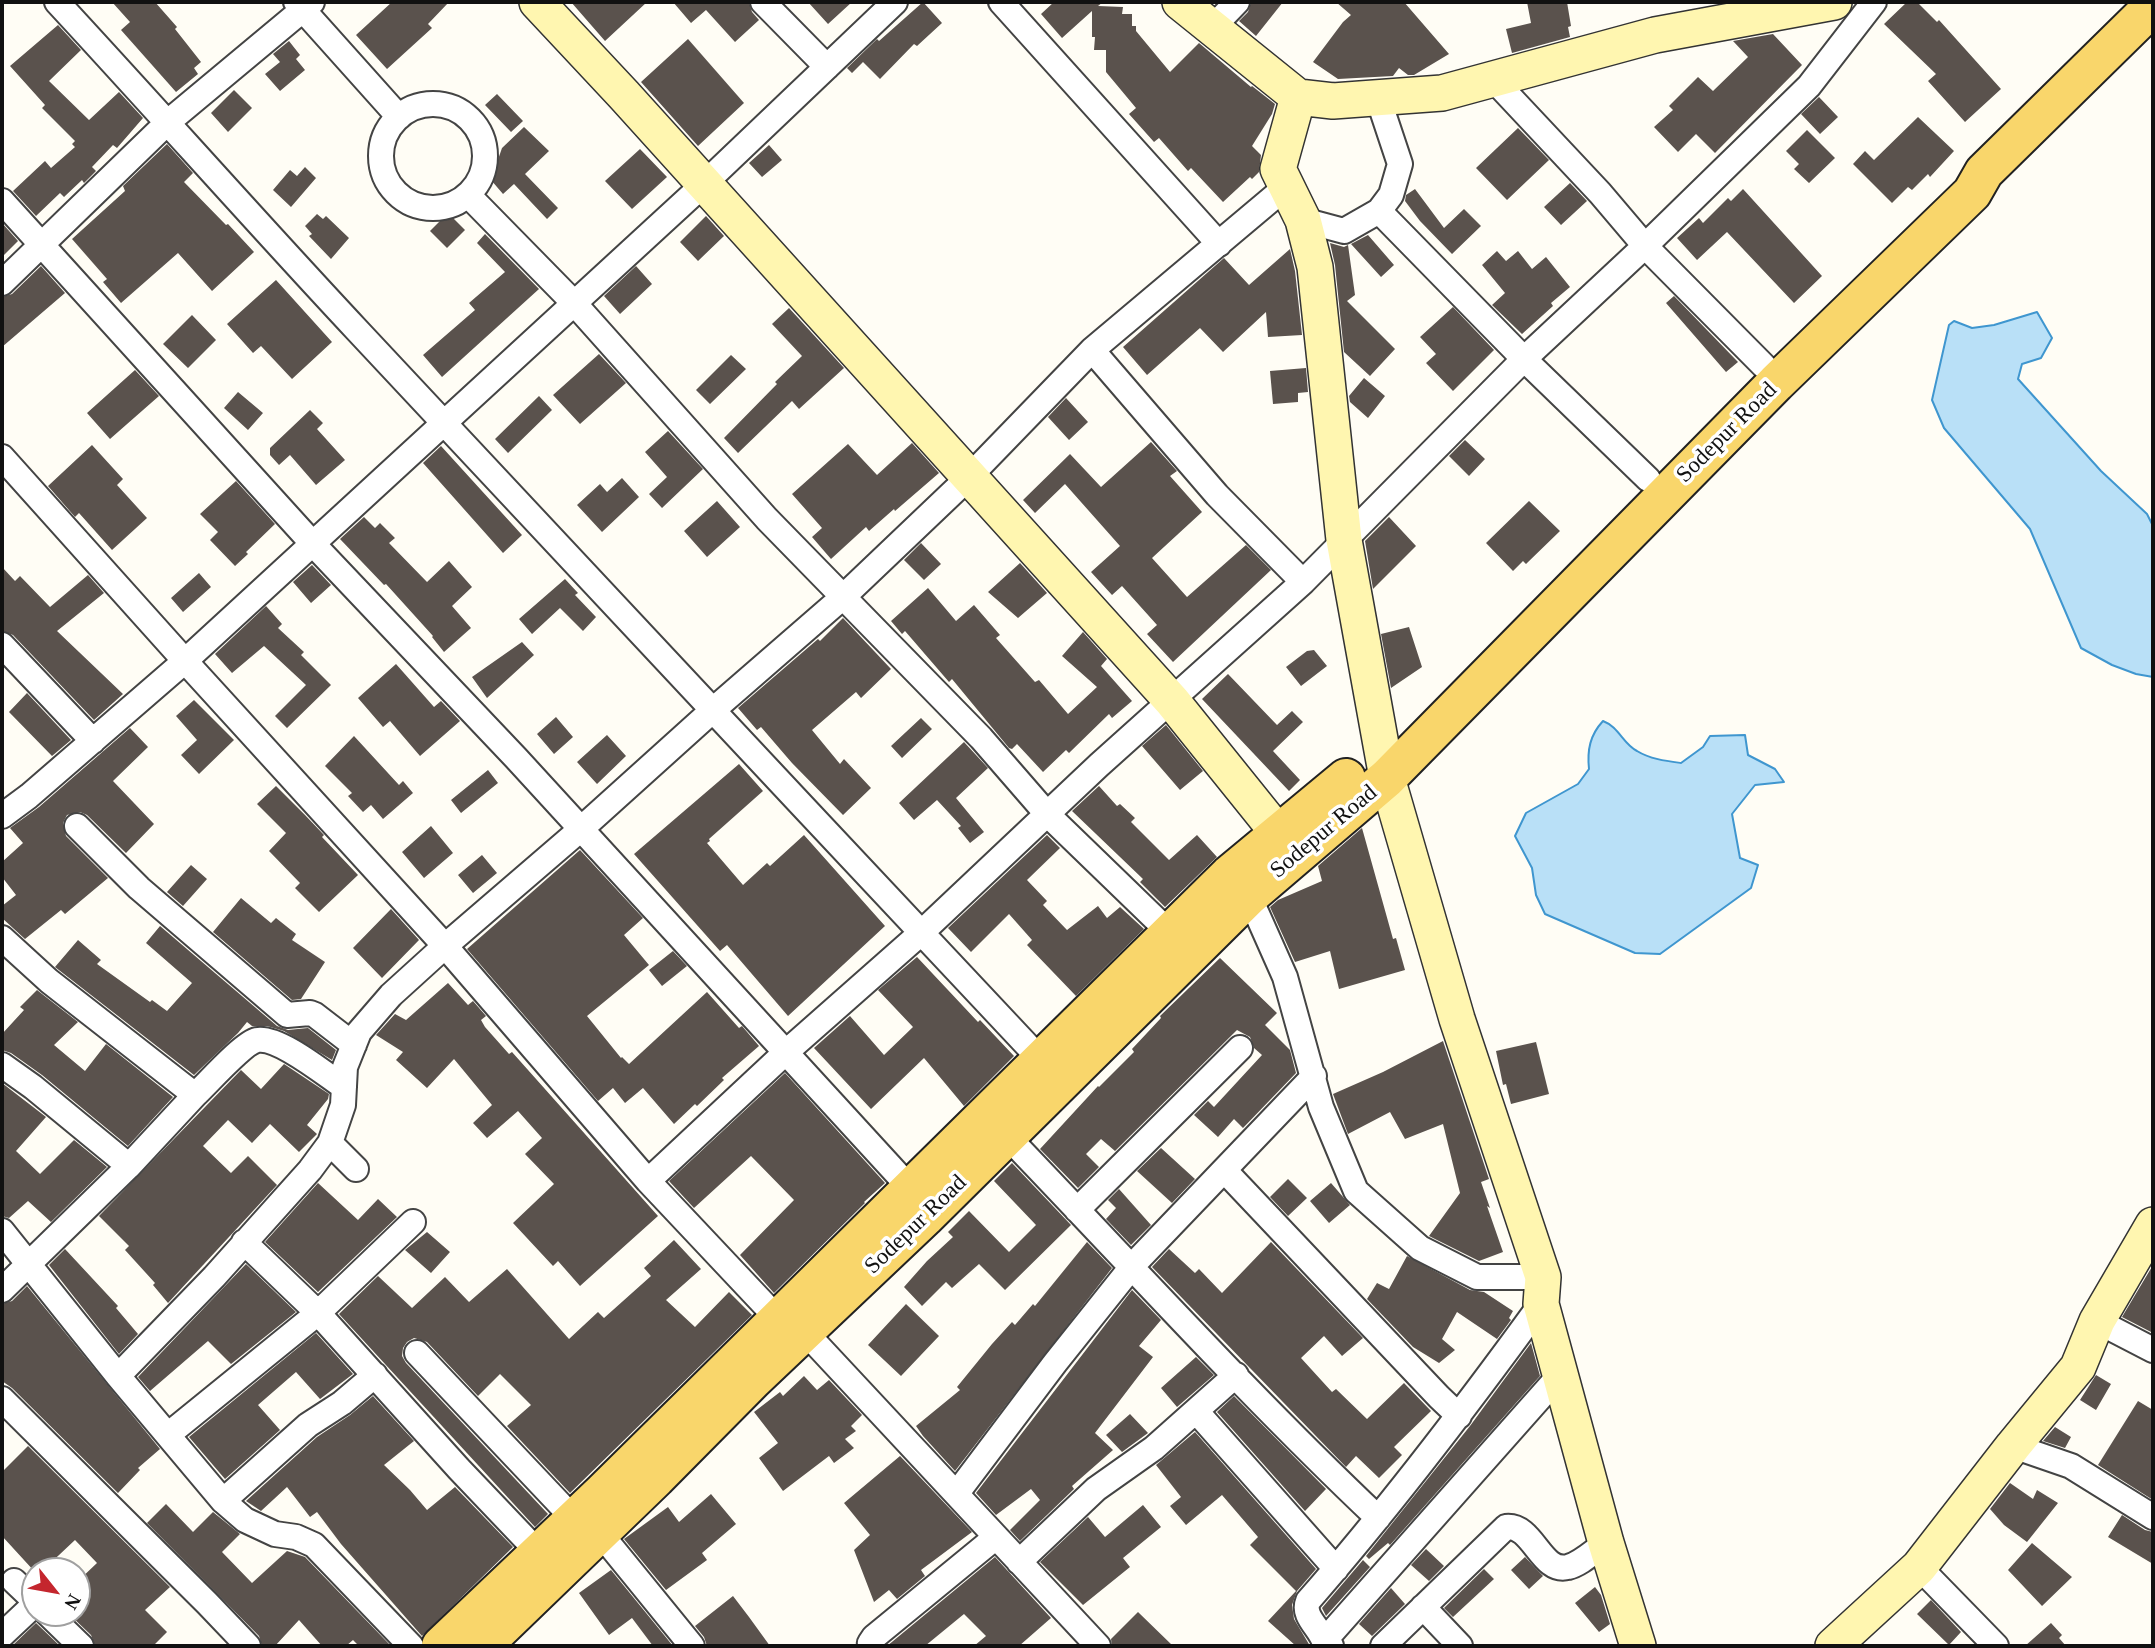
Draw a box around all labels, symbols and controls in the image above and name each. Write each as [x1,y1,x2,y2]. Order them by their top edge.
street label: Sodepur Road [1671,377,1783,489]
street label: Sodepur Road [1265,779,1383,885]
street label: Sodepur Road [859,1170,973,1280]
north arrow [21,1557,91,1627]
text: N [60,1591,85,1613]

